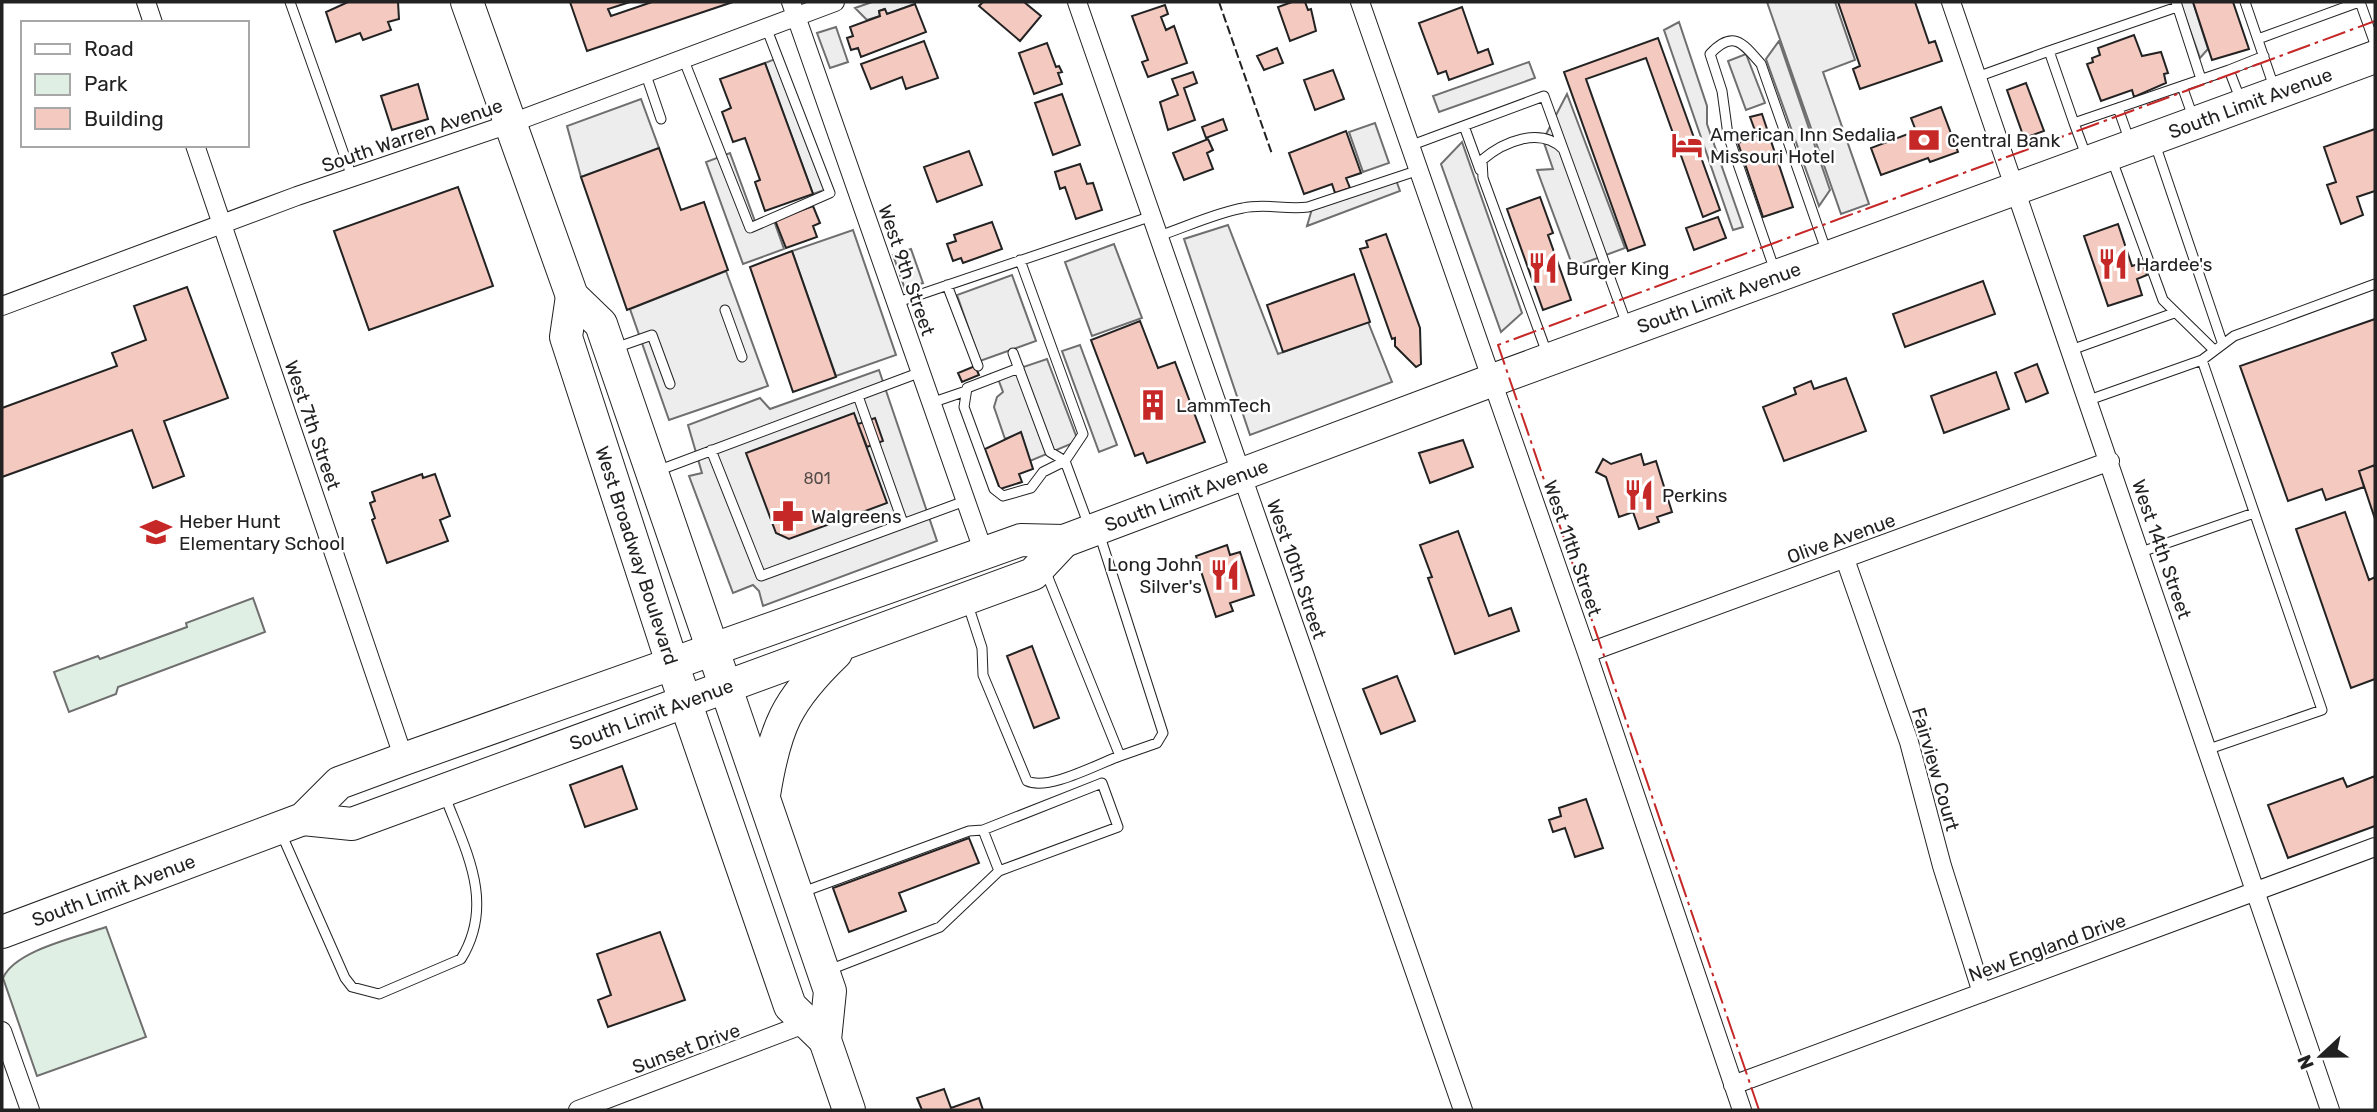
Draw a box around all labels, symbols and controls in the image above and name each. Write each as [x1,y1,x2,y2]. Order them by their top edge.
legend [21,21,248,147]
text: Road [84,36,134,61]
street label: South Limit Avenue [2165,63,2335,144]
text: Park [84,71,128,96]
street label: South Warren Avenue [319,94,506,177]
text: Building [84,106,164,131]
place label: American Inn Sedalia Missouri Hotel [1710,123,1896,168]
bank icon: Central Bank [1907,123,1941,157]
hotel icon: American Inn Sedalia Missouri Hotel [1670,128,1704,162]
place label: Central Bank [1947,129,2061,152]
street label: West 9th Street [873,202,940,339]
restaurant icon: Hardee's [2096,247,2130,281]
restaurant icon: Burger King [1526,251,1560,285]
place label: Hardee's [2136,253,2213,276]
place label: Burger King [1566,257,1669,280]
street label: South Limit Avenue [1634,257,1804,338]
street label: West 7th Street [280,357,346,494]
building icon: LammTech [1136,388,1170,422]
place label: LammTech [1176,394,1271,417]
street label: West Broadway Boulevard [590,443,683,668]
street label: South Limit Avenue [1101,454,1271,537]
house number: 801 [803,469,831,488]
street label: West 11th Street [1539,477,1607,620]
street label: West 14th Street [2127,477,2196,622]
restaurant icon: Perkins [1622,478,1656,512]
place label: Perkins [1662,484,1728,507]
street label: West 10th Street [1262,496,1331,642]
pharmacy icon: Walgreens [771,499,805,533]
place label: Walgreens [811,505,902,528]
street label: Olive Avenue [1784,508,1898,569]
place label: Heber Hunt Elementary School [179,510,345,555]
school or university icon: Heber Hunt Elementary School [139,515,173,549]
place label: Long John Silver's [1107,553,1202,598]
restaurant icon: Long John Silver's [1208,558,1242,592]
street label: South Limit Avenue [566,674,736,755]
street label: Fairview Court [1907,705,1964,834]
street label: South Limit Avenue [29,849,199,932]
street label: New England Drive [1965,908,2129,987]
street label: Sunset Drive [629,1018,743,1079]
north arrow [2286,1021,2356,1091]
text: N [2292,1052,2319,1073]

